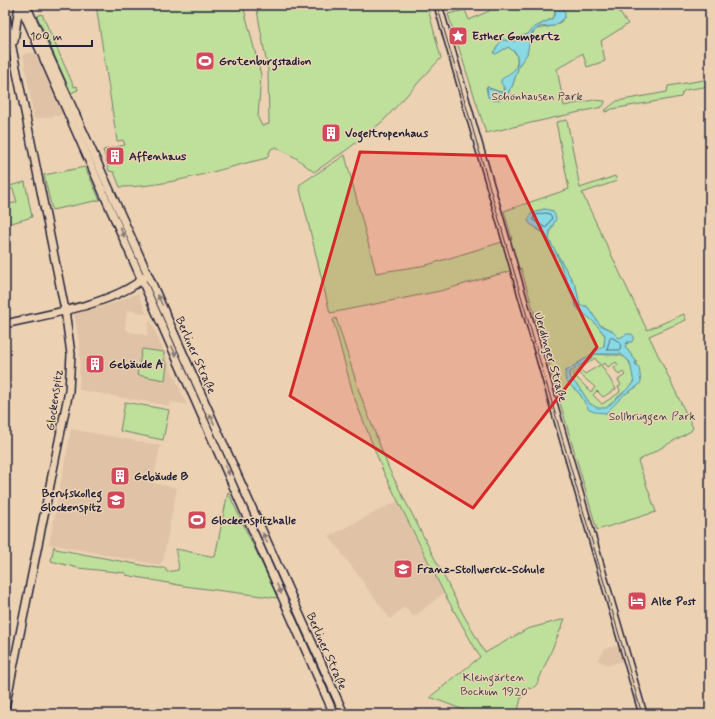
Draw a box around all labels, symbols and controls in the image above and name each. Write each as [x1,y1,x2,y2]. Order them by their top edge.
scale bar [24,22,92,48]
place icon: Esther Gompertz [447,25,469,47]
text: 100 m [30,29,62,45]
place label: Esther Gompertz [472,29,560,45]
sports icon: Grotenburgstadion [194,50,216,72]
place label: Grotenburgstadion [219,54,312,71]
park label: Schönhausen Park [491,89,583,105]
building icon: Vogeltropenhaus [320,122,342,144]
place label: Vogeltropenhaus [345,126,429,143]
building icon: Affenhaus [104,145,126,167]
place label: Affenhaus [129,149,187,165]
one-way arrow [119,227,125,239]
one-way arrow [156,294,162,306]
street label: Uerdinger Straße [530,310,571,404]
street label: Berliner Straße [171,314,219,397]
one-way arrow [171,346,177,357]
building icon: Gebäude A [84,353,106,375]
place label: Gebäude A [109,357,164,373]
street label: Glockenspitz [43,368,67,432]
park label: Sollbrüggen Park [609,409,695,426]
one-way arrow [209,413,215,425]
building icon: Gebäude B [109,465,131,487]
one-way arrow [224,465,230,476]
place label: Gebäude B [134,469,189,485]
place label: Berufskolleg Glockenspitz [40,486,102,516]
school or university icon: Berufskolleg Glockenspitz [105,489,127,511]
sports icon: Glockenspitzhalle [186,509,208,531]
place label: Glockenspitzhalle [211,513,297,529]
one-way arrow [262,532,268,543]
school or university icon: Franz-Stollwerck-Schule [392,558,414,580]
place label: Franz-Stollwerck-Schule [417,562,546,578]
one-way arrow [276,583,282,595]
hotel icon: Alte Post [626,590,648,612]
place label: Alte Post [651,594,696,610]
street label: Berliner Straße [302,610,350,693]
park label: Kleingärten Bockum 1920 [460,670,528,700]

